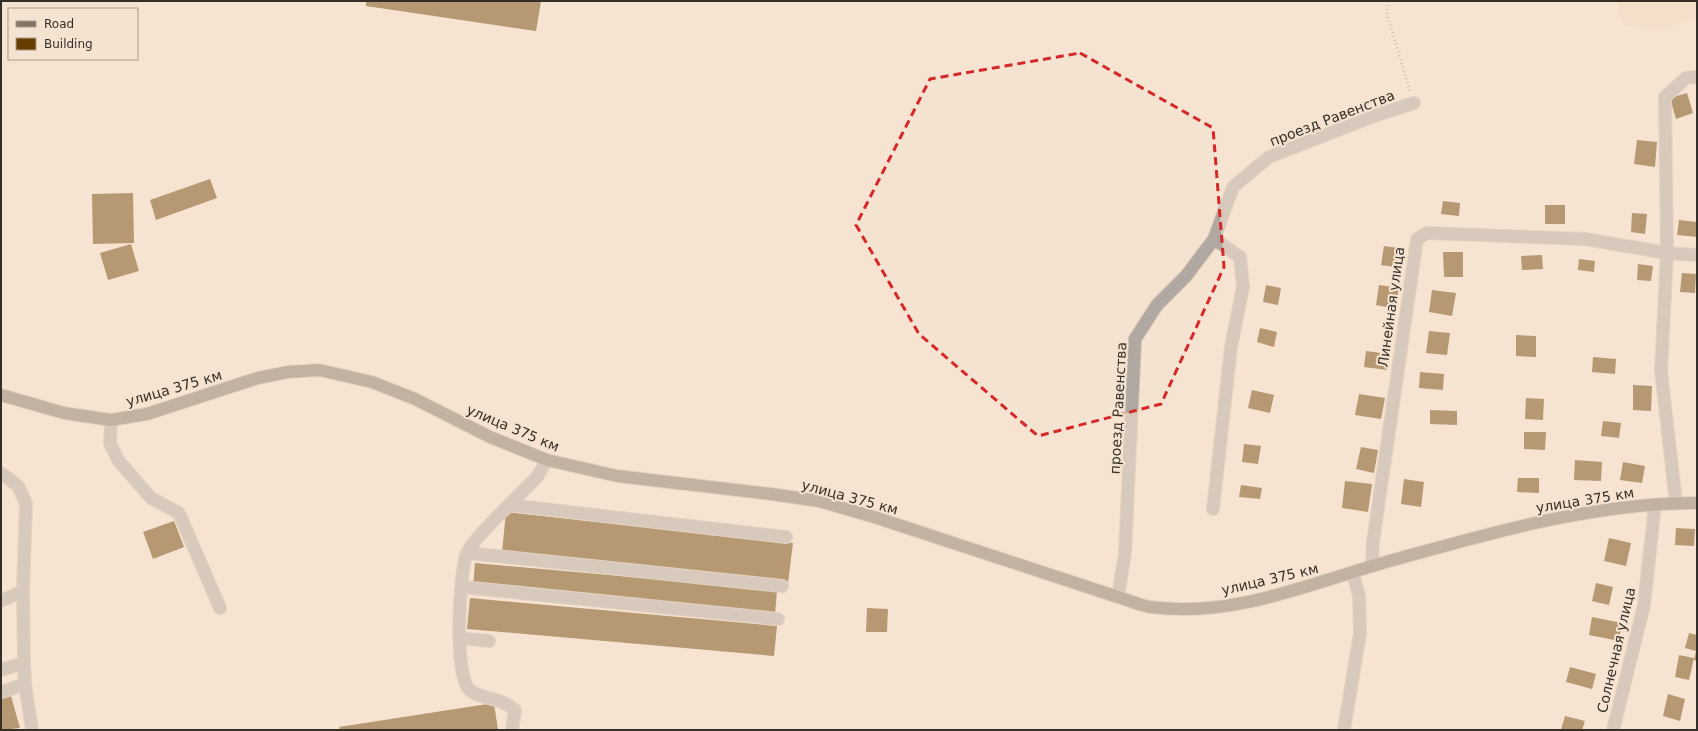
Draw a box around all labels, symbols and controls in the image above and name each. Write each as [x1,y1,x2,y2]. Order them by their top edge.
legend [8,8,138,60]
text: Road [44,17,74,31]
text: Building [44,37,93,51]
street label: проезд Равенства [1267,87,1397,149]
street label: Линейная улица [1375,246,1407,368]
street label: проезд Равенства [1107,341,1129,475]
street label: улица 375 км [124,367,224,409]
street label: улица 375 км [464,401,562,455]
street label: улица 375 км [800,476,900,518]
street label: улица 375 км [1535,484,1635,516]
street label: улица 375 км [1220,560,1320,598]
street label: Солнечная улица [1594,586,1638,714]

